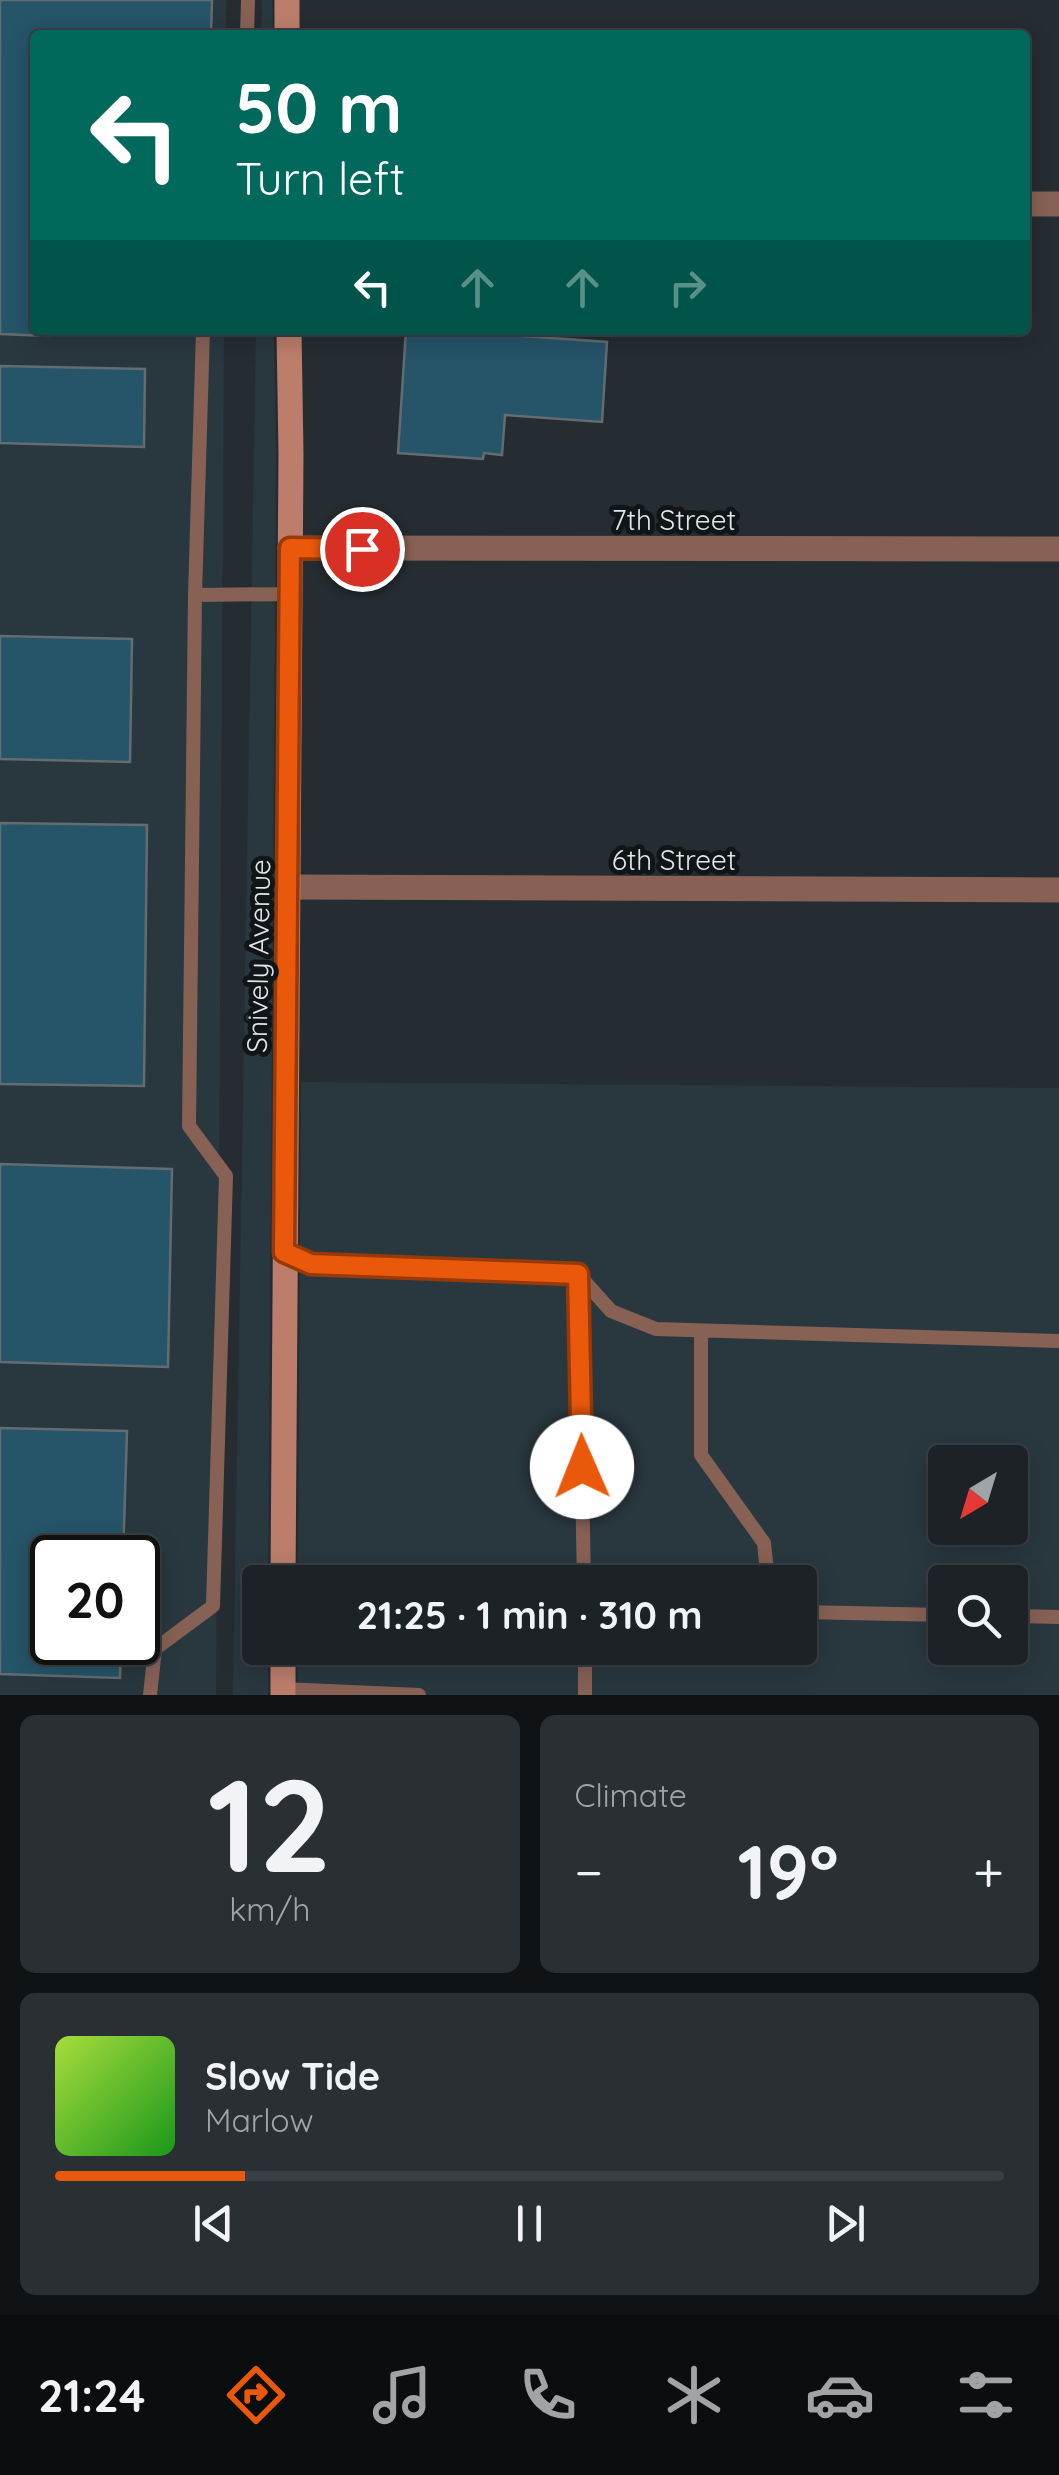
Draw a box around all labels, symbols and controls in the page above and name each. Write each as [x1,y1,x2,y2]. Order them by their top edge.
text: 50 m [235,63,402,151]
icon: left [70,70,200,200]
text: Turn left [235,150,405,206]
icon: left [345,260,400,315]
icon: ahead [450,260,505,315]
icon: ahead [555,260,610,315]
icon: right [660,260,715,315]
street label: 7th Street [612,502,736,537]
pin [320,507,405,592]
icon: arrive [335,522,390,577]
street label: 6th Street [612,842,736,877]
street label: Snively Avenue [239,859,277,1053]
position arrow [530,1415,634,1519]
north arrow [928,1445,1028,1545]
map controls [928,1445,1028,1665]
speed limit sign: 20 [30,1535,160,1665]
button: search [928,1565,1028,1665]
text: 21:25 · 1 min · 310 m [357,1591,703,1639]
text: 12 [207,1742,332,1905]
text: Climate [575,1775,687,1815]
text: 19° [737,1824,839,1918]
text: − [575,1837,603,1906]
text: + [973,1837,1004,1906]
text: km/h [229,1889,310,1929]
text: Slow Tide [205,2052,380,2100]
text: Marlow [205,2100,314,2140]
icon: previous [186,2196,241,2251]
icon: pause [502,2196,557,2251]
icon: next [818,2196,873,2251]
icon: directions [221,2360,291,2430]
icon: music [367,2360,437,2430]
icon: phone [513,2360,583,2430]
icon: climate [659,2360,729,2430]
icon: car [805,2360,875,2430]
icon: filters [951,2360,1021,2430]
text: 21:24 [38,2367,145,2423]

